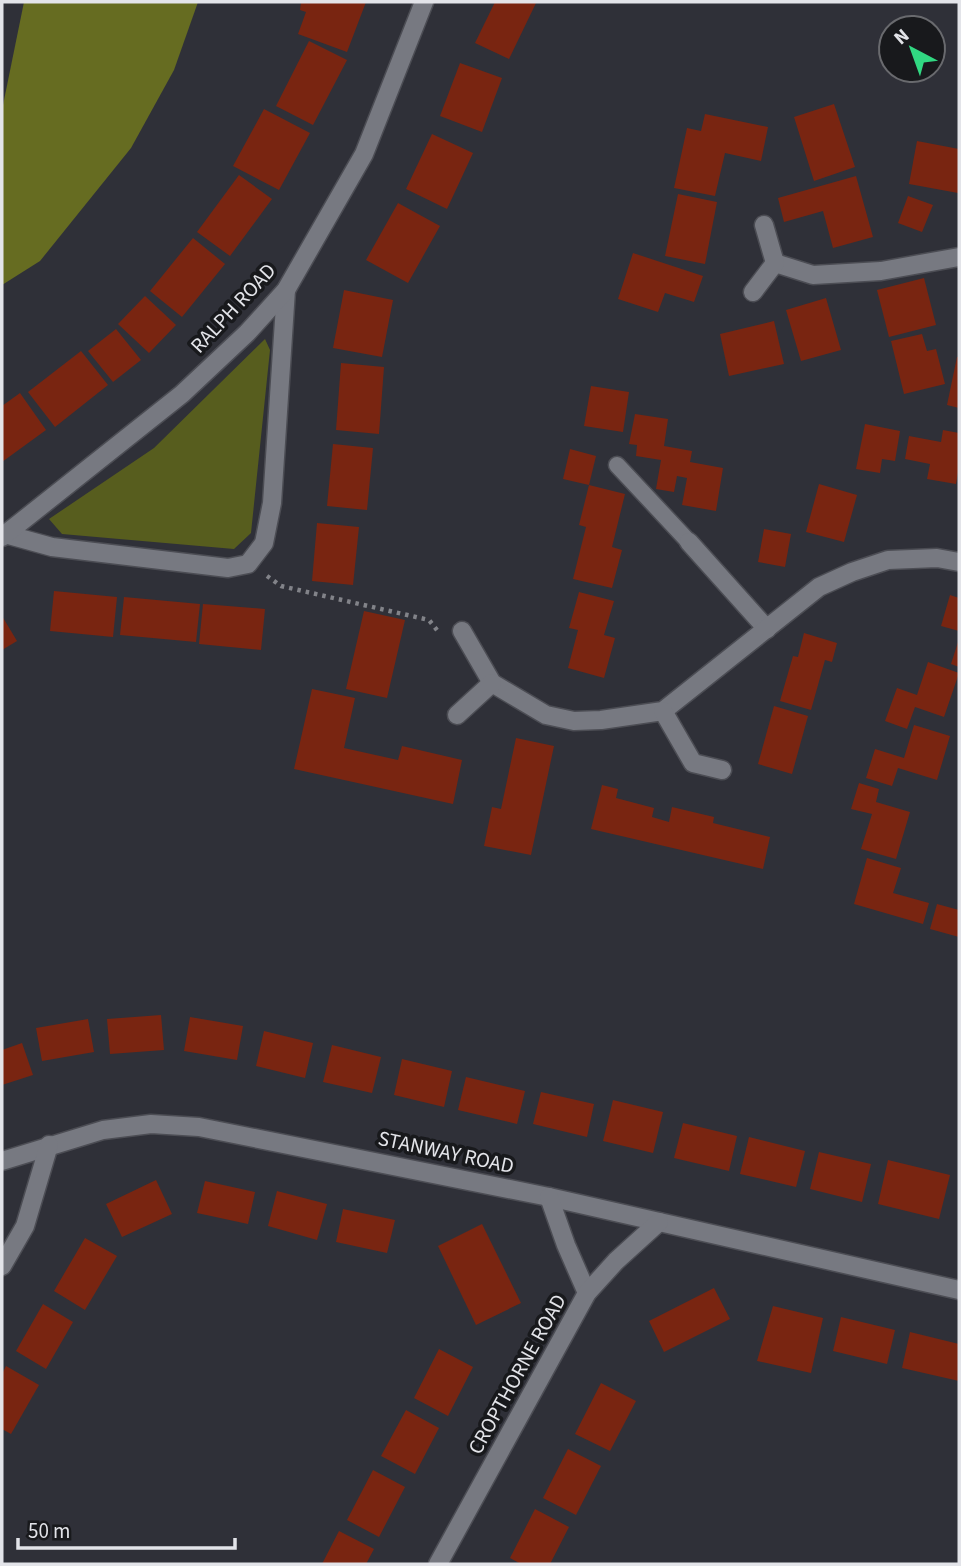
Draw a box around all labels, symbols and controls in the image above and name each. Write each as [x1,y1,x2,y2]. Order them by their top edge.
north arrow [877,14,947,84]
text: N [888,23,915,52]
street label: RALPH ROAD [183,256,283,360]
street label: STANWAY ROAD [375,1123,517,1181]
street label: CROPTHORNE ROAD [460,1288,574,1460]
scale bar [18,1506,234,1550]
text: 50 m [28,1516,70,1546]

